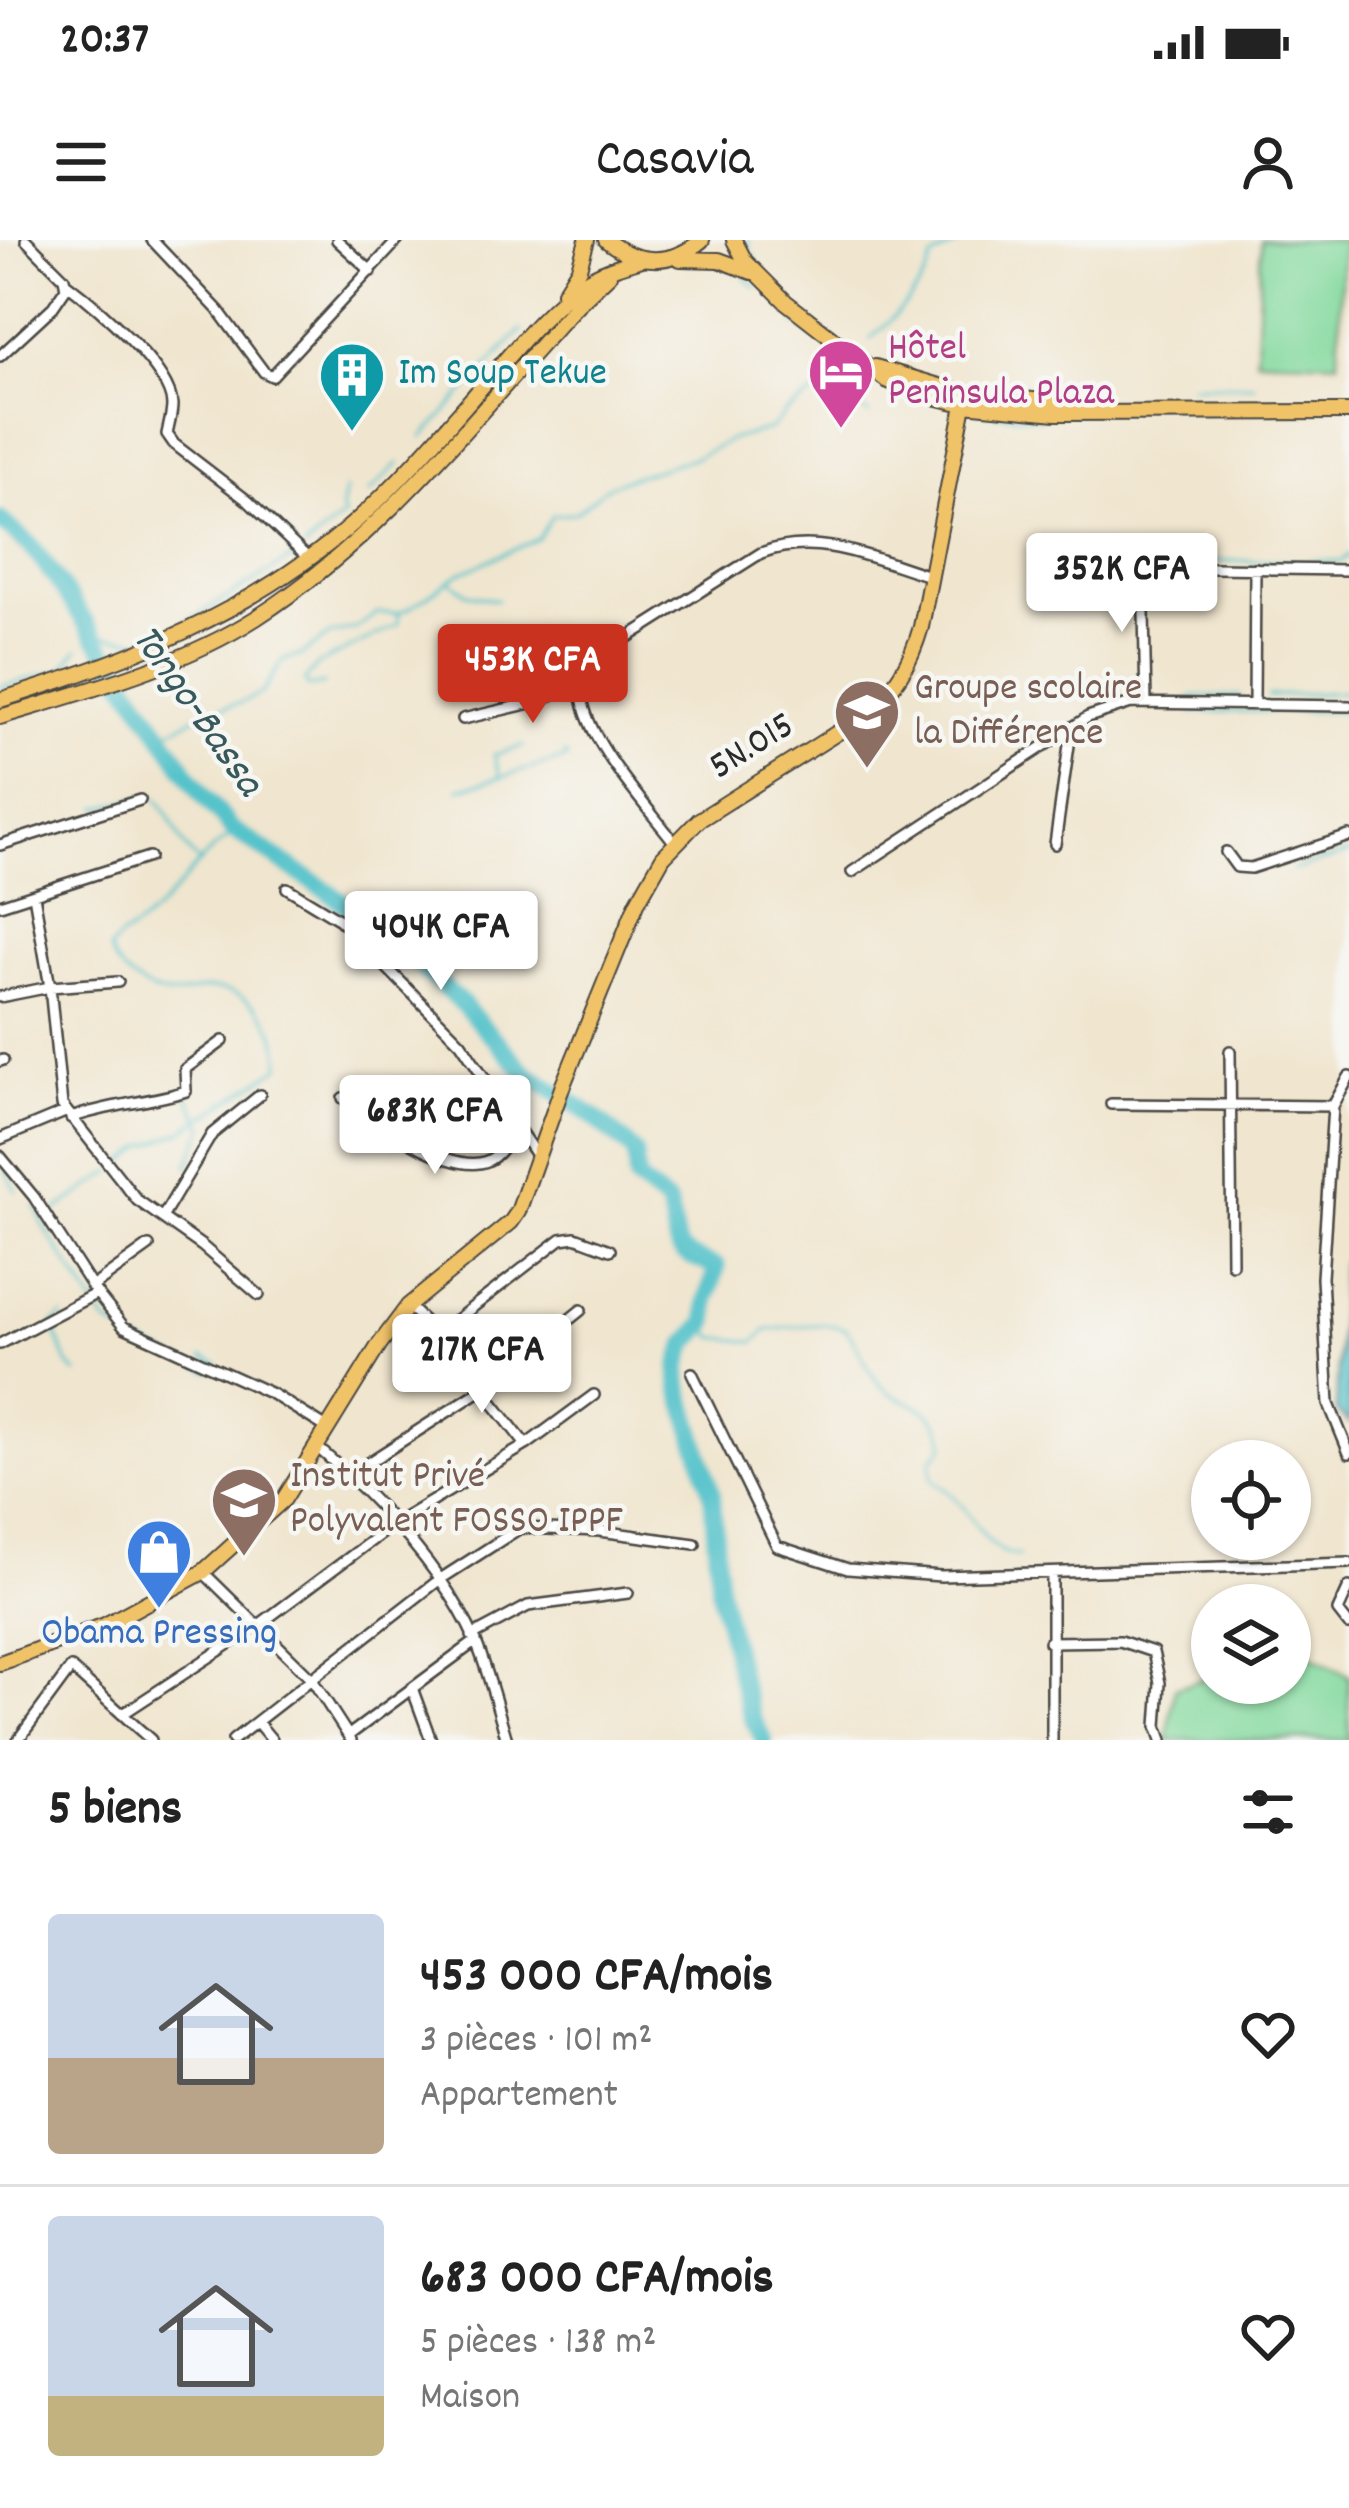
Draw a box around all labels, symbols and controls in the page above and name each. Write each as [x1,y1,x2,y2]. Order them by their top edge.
text: 20:37 [60,10,149,74]
text: Casavia [596,124,753,201]
icon: menu [48,129,114,195]
icon: person [1235,129,1301,195]
place label: Hôtel Peninsula Plaza [888,323,1115,423]
hotel icon: Hôtel Peninsula Plaza [806,337,876,431]
building icon: Im Soup Tekue [317,340,387,434]
place label: Im Soup Tekue [398,348,607,403]
pin: 352K CFA [998,533,1246,635]
text: 352K CFA [1053,544,1191,599]
water label: Tongo-Bassa [114,614,277,812]
pin: 453K CFA [409,624,657,726]
text: 453K CFA [465,635,601,690]
place label: Groupe scolaire la Différence [914,663,1142,763]
school or university icon: Groupe scolaire la Différence [832,677,902,771]
street label: 5N.015 [700,700,806,796]
pin: 404K CFA [317,891,565,993]
text: 404K CFA [372,902,510,957]
pin: 683K CFA [311,1075,559,1177]
text: 683K CFA [367,1086,503,1141]
pin: 217K CFA [358,1314,606,1416]
text: 217K CFA [419,1325,545,1380]
map controls [1191,1440,1311,1704]
button: locate [1191,1440,1311,1560]
place label: Institut Privé Polyvalent FOSSO IPPF [290,1451,623,1551]
school or university icon: Institut Privé Polyvalent FOSSO IPPF [209,1465,279,1559]
shop icon: Obama Pressing [124,1517,194,1611]
button: layers [1191,1584,1311,1704]
place label: Obama Pressing [41,1608,277,1663]
text: 5 biens [48,1776,182,1848]
icon: filters [1235,1779,1301,1845]
text: 453 000 CFA/mois [420,1943,773,2015]
icon: home [144,1962,288,2106]
icon: heart [1235,2001,1301,2067]
text: 3 pièces · 101 m² [420,2015,652,2070]
text: Appartement [420,2070,618,2125]
text: 683 000 CFA/mois [420,2245,774,2317]
icon: home [144,2264,288,2408]
icon: heart [1235,2303,1301,2369]
text: 5 pièces · 138 m² [420,2317,656,2372]
text: Maison [420,2372,520,2427]

